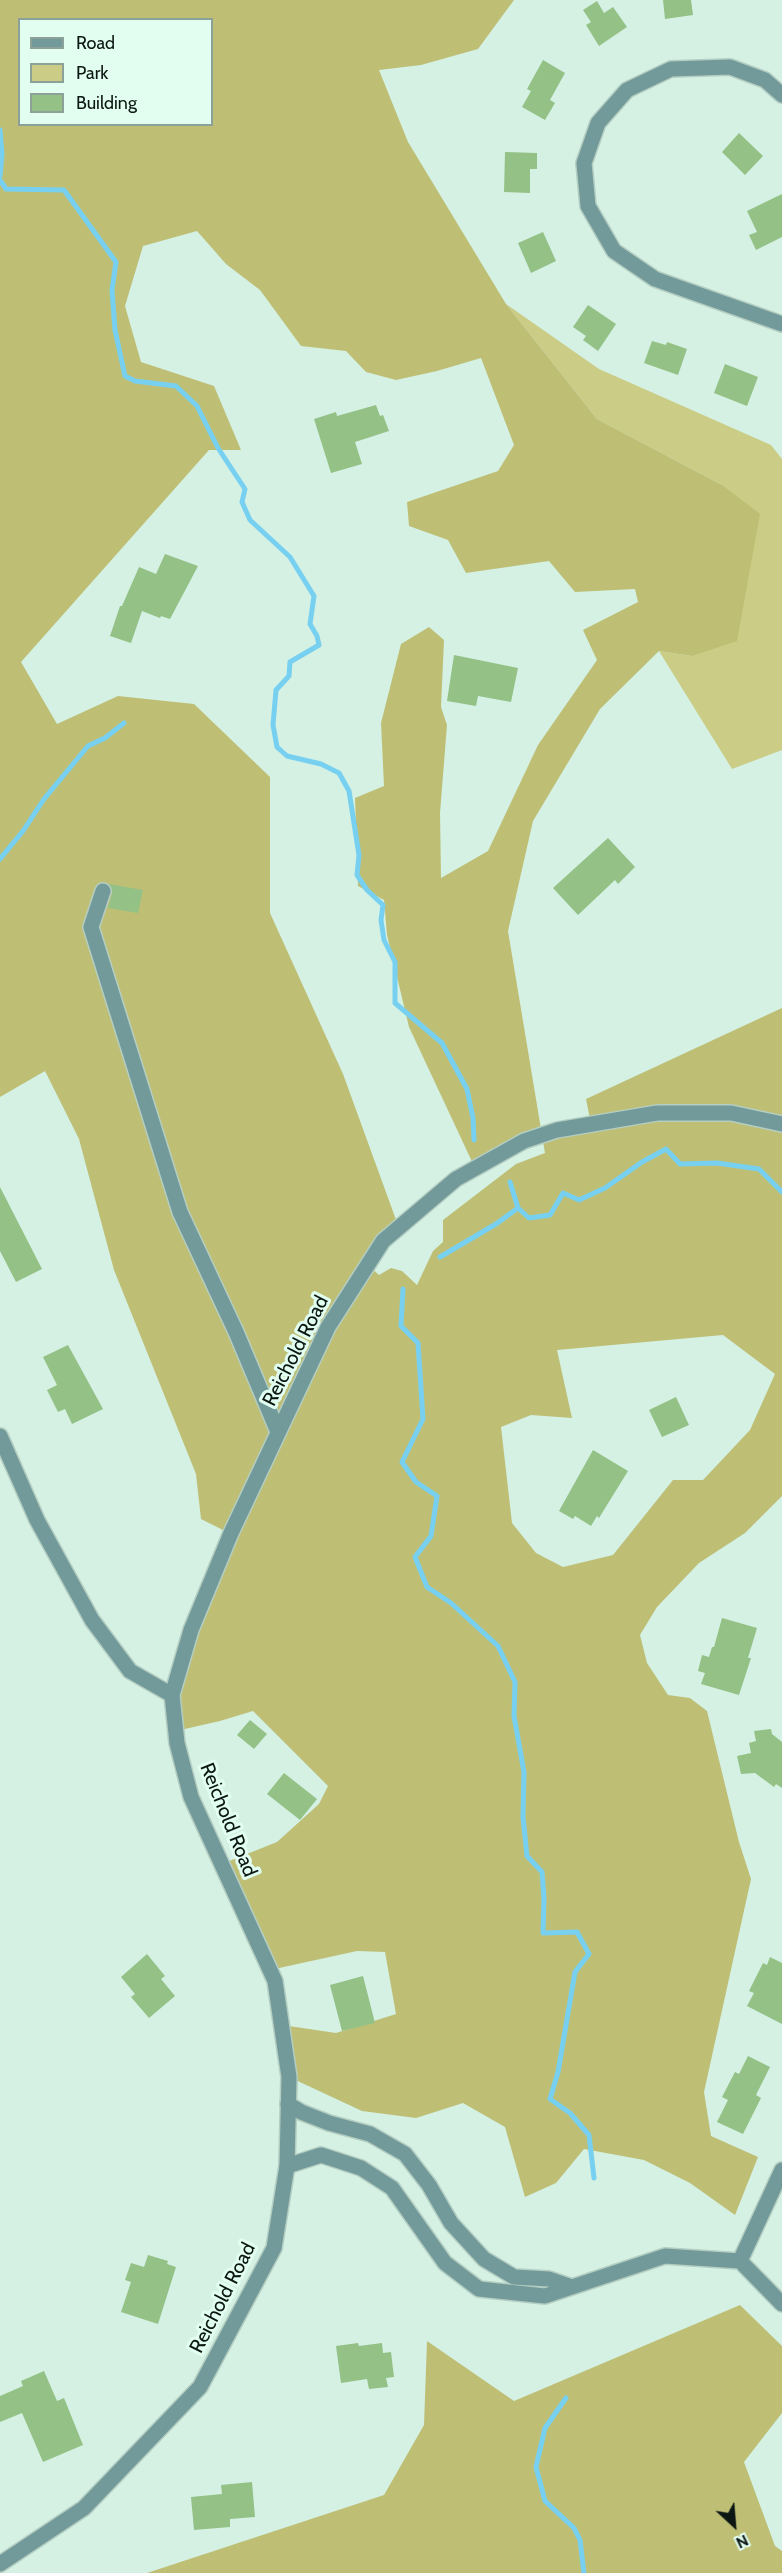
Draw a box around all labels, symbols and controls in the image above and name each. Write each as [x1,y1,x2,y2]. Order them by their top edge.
legend [18,18,213,126]
text: Road [76,32,115,54]
text: Park [76,62,108,84]
text: Building [76,92,137,114]
street label: Reichold Road [258,1292,334,1410]
street label: Reichold Road [194,1760,262,1880]
street label: Reichold Road [185,2239,261,2357]
north arrow [704,2495,764,2555]
text: N [733,2531,751,2553]

